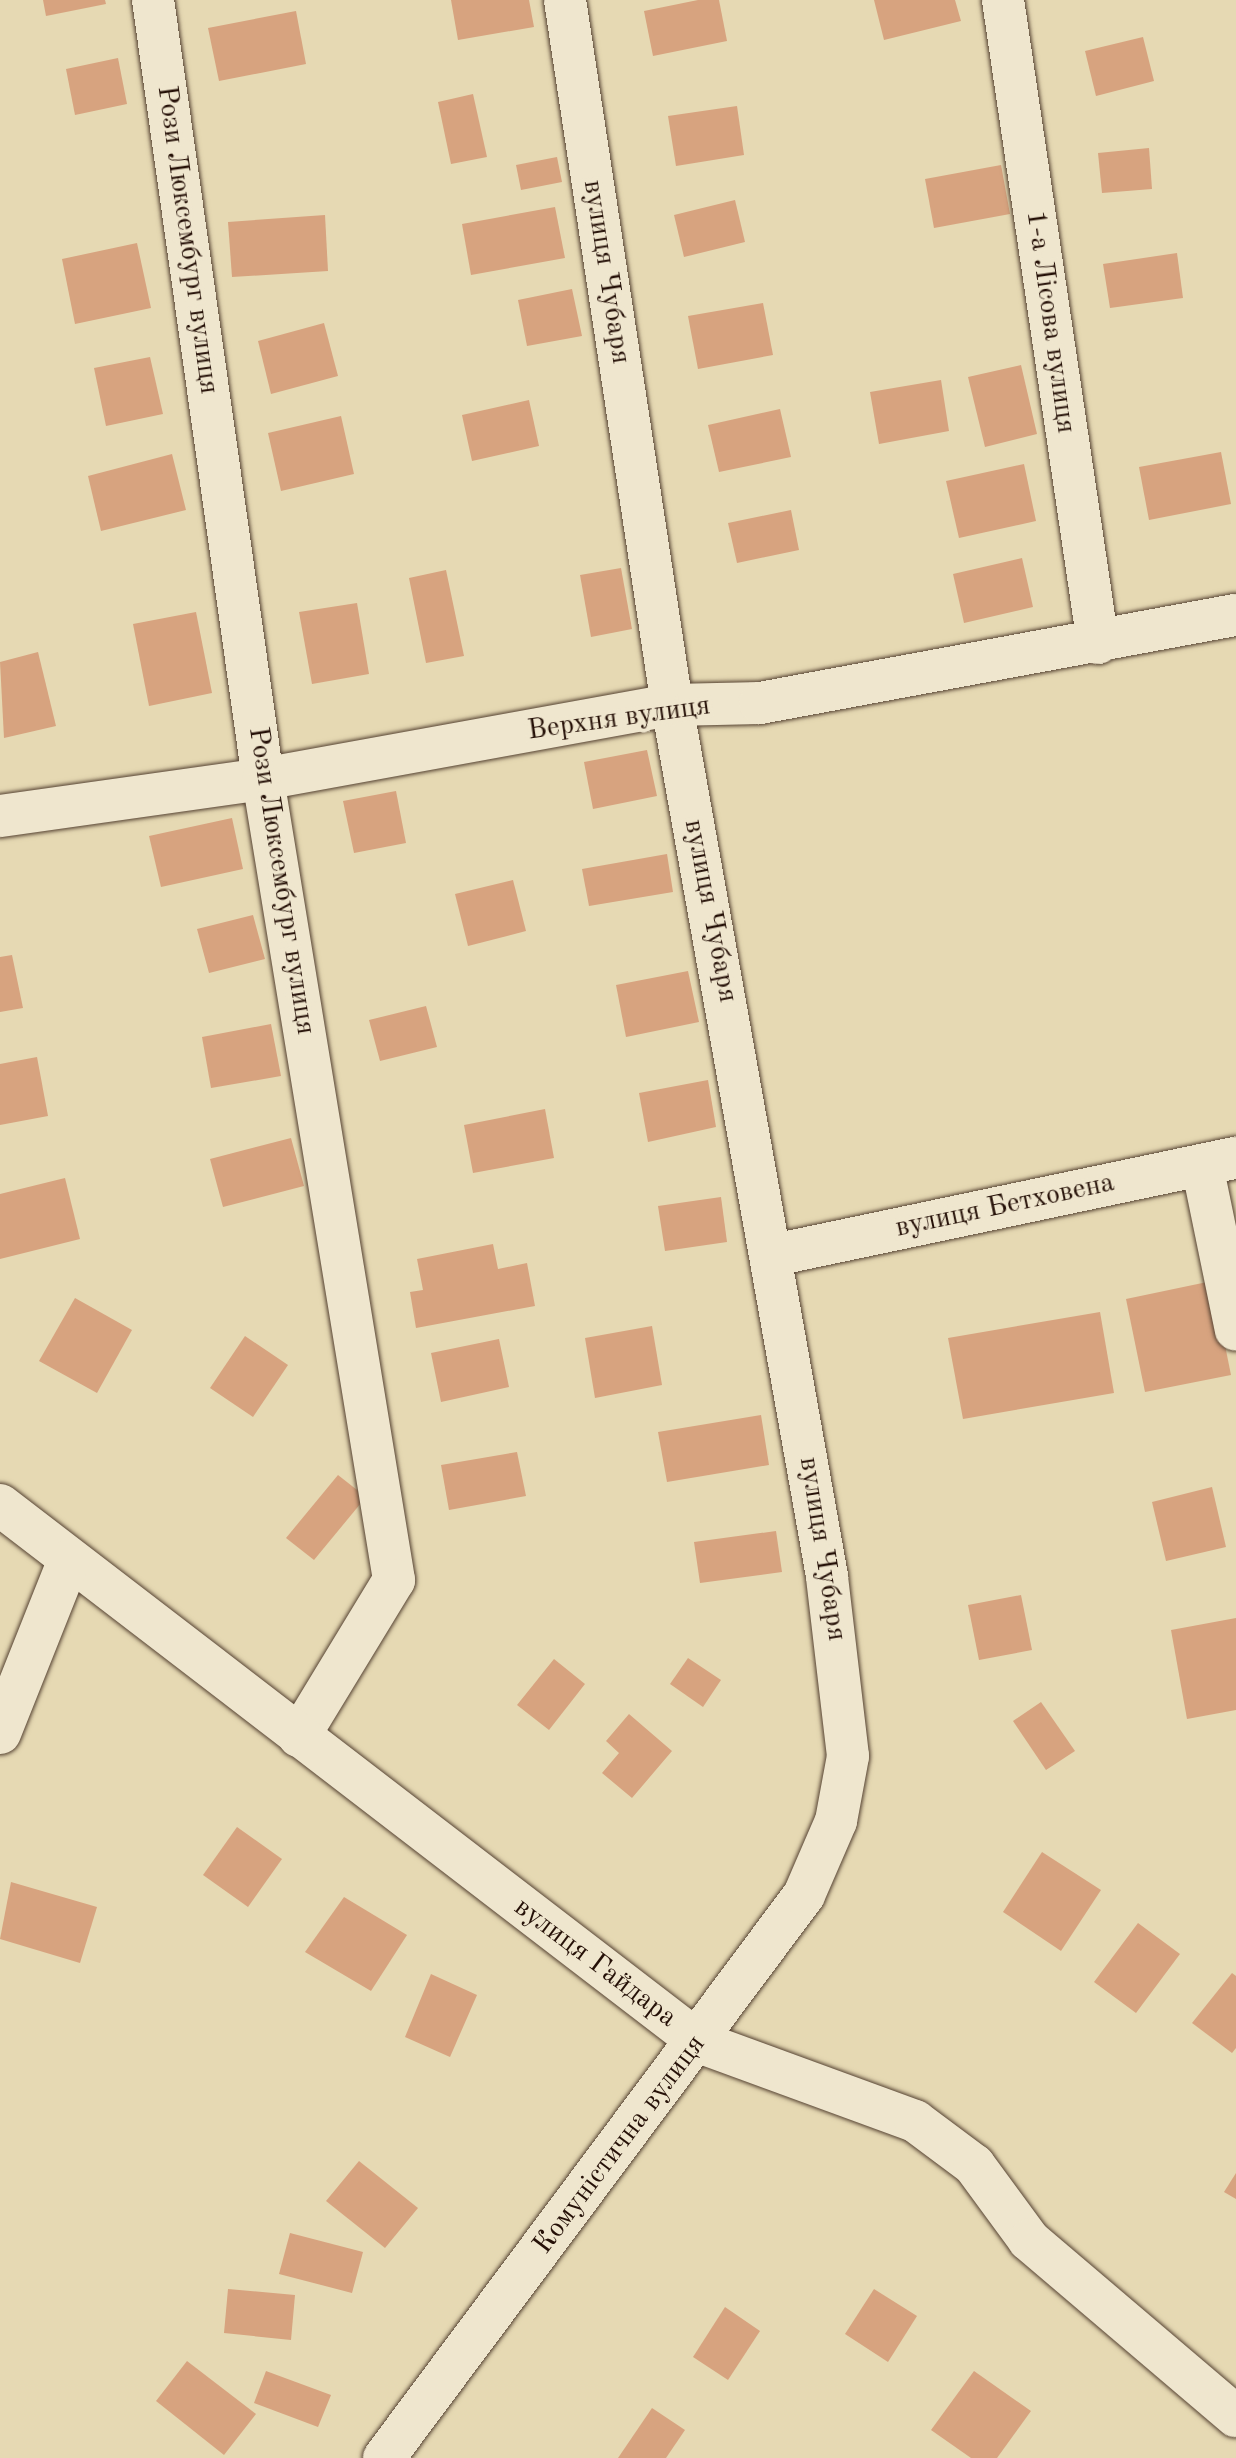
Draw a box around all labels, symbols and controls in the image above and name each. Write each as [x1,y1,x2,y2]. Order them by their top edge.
street label: Рози Люксембург вулиця [149,84,225,396]
street label: вулиця Чубаря [575,178,637,366]
street label: 1-а Лісова вулиця [1018,208,1082,436]
street label: Верхня вулиця [525,690,713,748]
street label: Рози Люксембург вулиця [240,725,322,1037]
street label: вулиця Чубаря [676,817,744,1005]
street label: вулиця Бетховена [893,1166,1117,1246]
street label: вулиця Чубаря [791,1455,853,1643]
street label: вулиця Гайдара [507,1891,683,2035]
street label: Комуністична вулиця [527,2029,713,2261]

